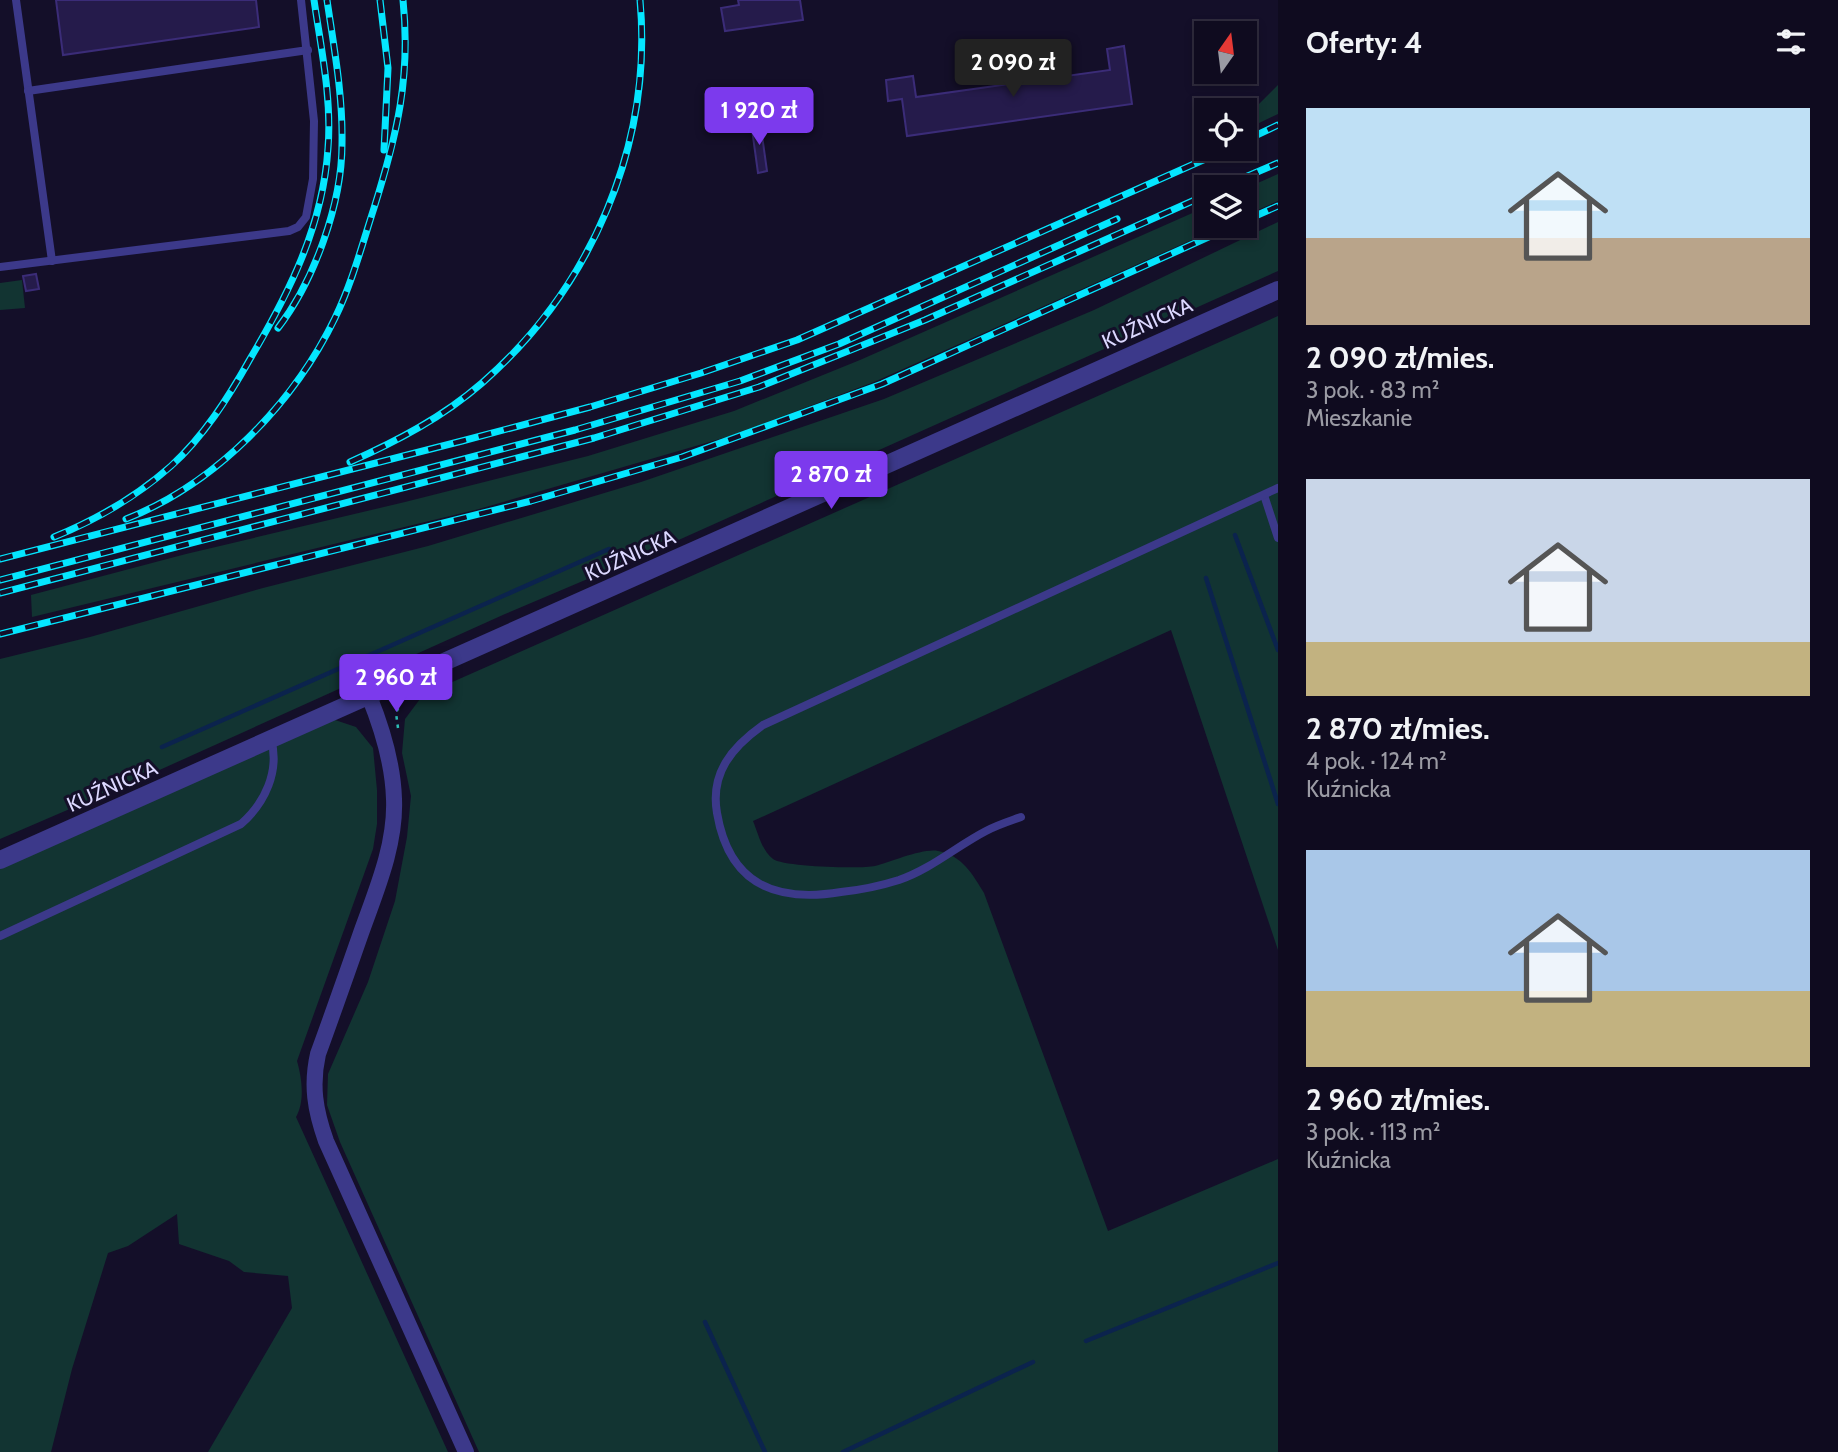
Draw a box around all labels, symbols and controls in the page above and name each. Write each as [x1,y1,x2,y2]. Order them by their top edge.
north arrow [1194,21,1256,84]
map controls [1194,21,1257,238]
icon: filters [1772,23,1810,61]
text: Oferty: 4 [1306,24,1423,61]
pin: 2 090 zł [941,40,1085,99]
text: 2 090 zł [971,48,1055,76]
pin: 1 920 zł [687,88,831,147]
text: 1 920 zł [721,96,797,124]
button: locate [1194,98,1257,161]
icon: home [1495,153,1621,279]
button: layers [1194,175,1257,238]
street label: KUŹNICKA [1098,292,1196,354]
text: 2 090 zł/mies. [1306,339,1495,376]
text: 3 pok. · 83 m² [1306,376,1439,404]
text: Mieszkanie [1306,404,1412,432]
pin: 2 870 zł [759,452,903,511]
text: 2 870 zł [791,460,871,488]
street label: KUŹNICKA [581,524,679,586]
icon: home [1495,524,1621,650]
pin: 2 960 zł [324,654,468,714]
text: 2 960 zł [355,663,437,691]
text: 2 870 zł/mies. [1306,710,1490,747]
text: 4 pok. · 124 m² [1306,747,1447,775]
street label: KUŹNICKA [63,755,161,817]
text: Kuźnicka [1306,775,1391,803]
icon: home [1495,895,1621,1021]
text: 2 960 zł/mies. [1306,1081,1490,1118]
text: 3 pok. · 113 m² [1306,1118,1440,1146]
text: Kuźnicka [1306,1146,1391,1174]

